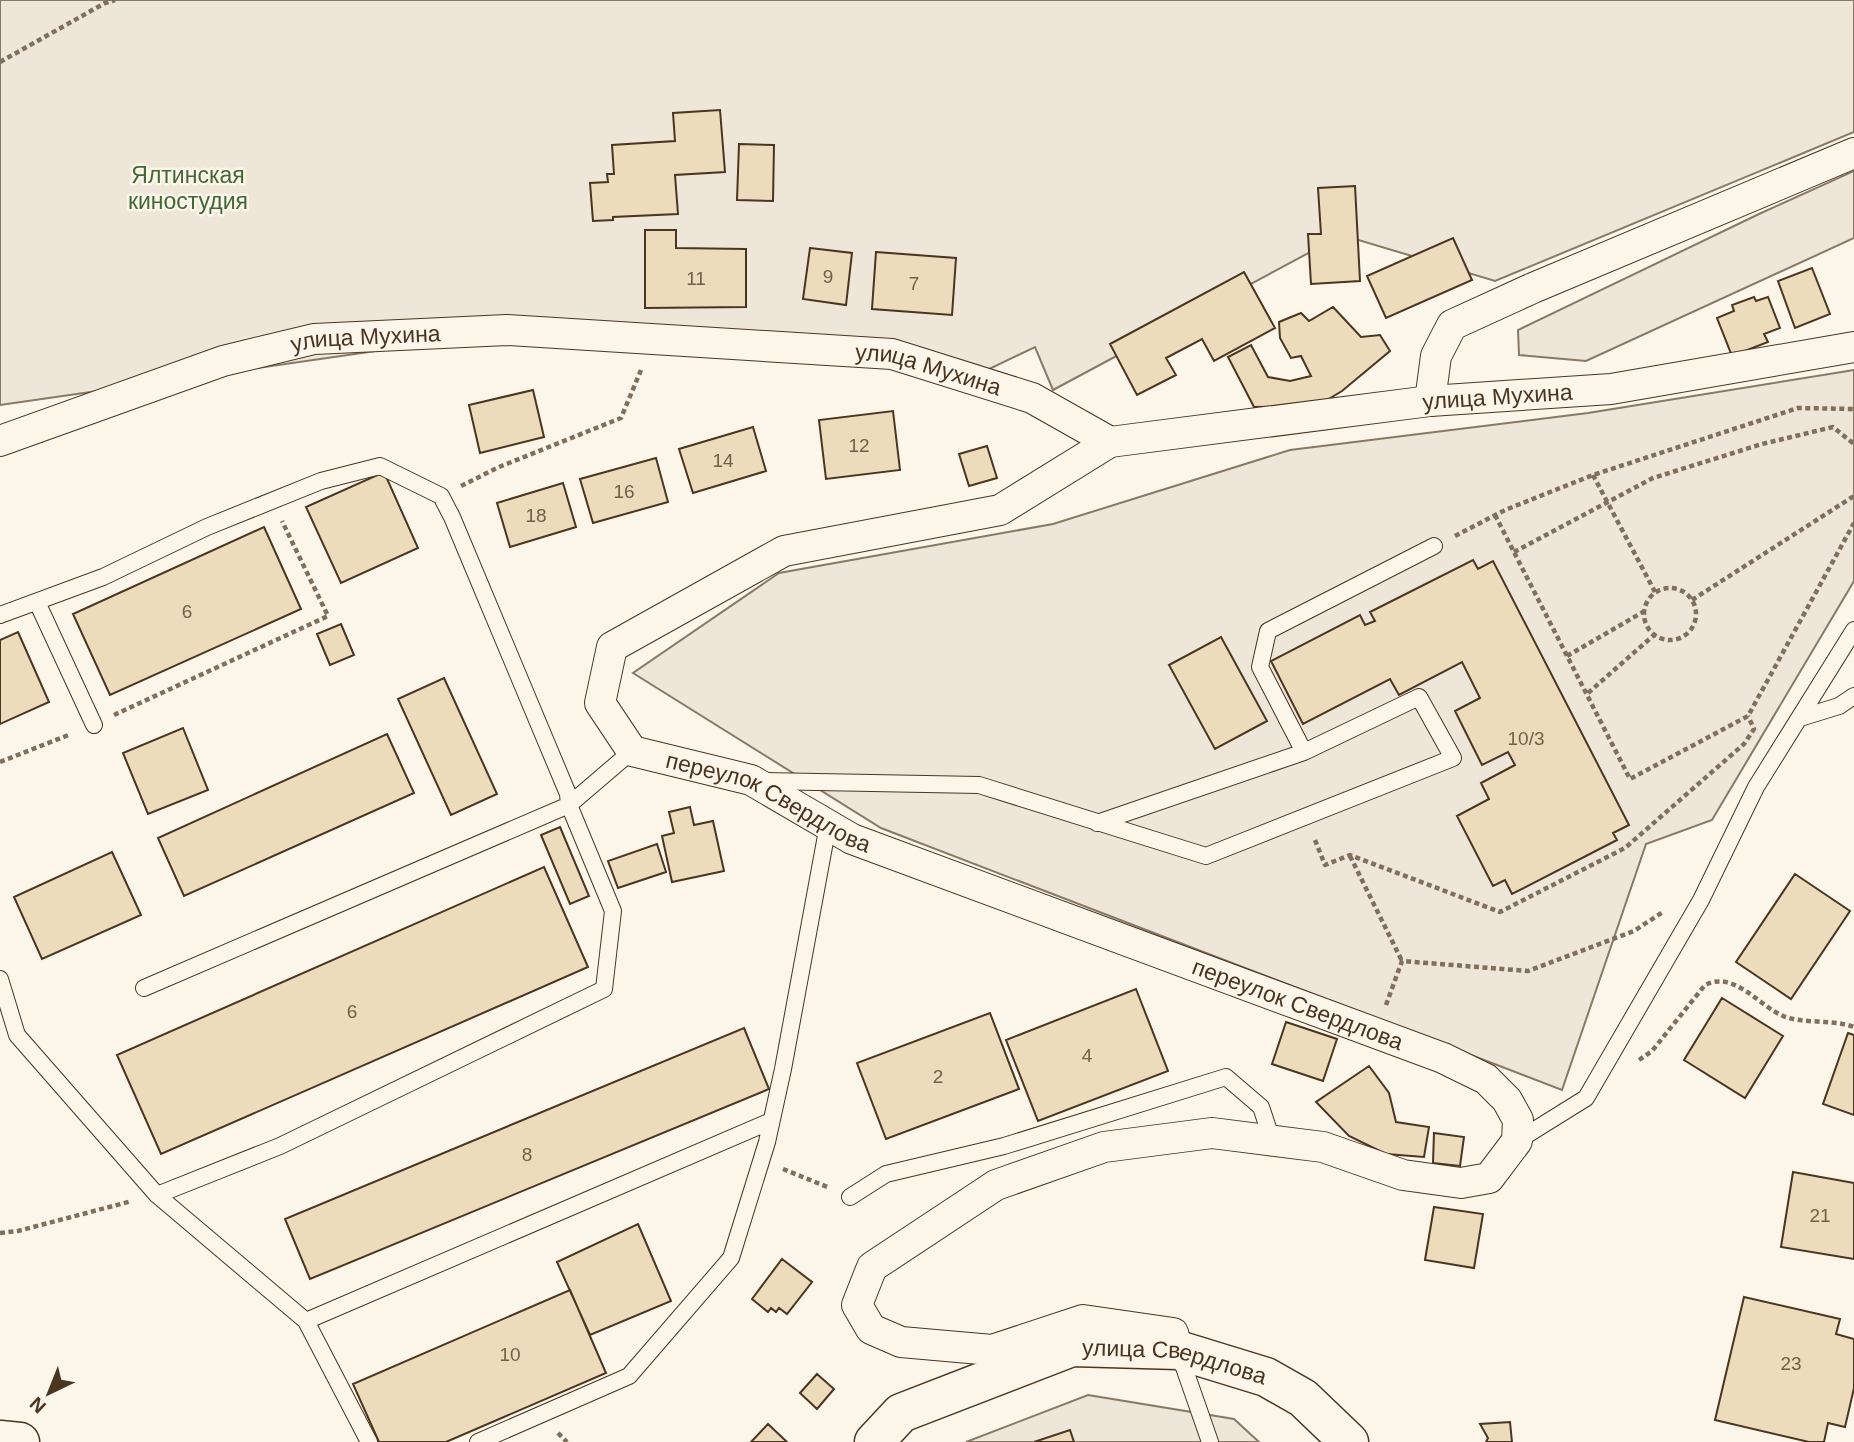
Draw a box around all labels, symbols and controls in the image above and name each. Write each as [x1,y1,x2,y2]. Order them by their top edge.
park label: Ялтинская киностудия [128,162,248,214]
house number: 9 [823,266,833,287]
house number: 11 [686,268,706,289]
house number: 7 [909,273,919,294]
street label: улица Мухина [288,320,441,357]
street label: улица Мухина [855,339,1005,401]
street label: улица Мухина [1421,379,1574,415]
house number: 12 [848,435,870,456]
house number: 14 [712,450,734,471]
house number: 16 [613,481,635,502]
house number: 18 [525,505,547,526]
house number: 6 [182,601,192,622]
house number: 10/3 [1508,728,1544,749]
street label: переулок Свердлова [663,747,874,858]
street label: переулок Свердлова [1189,953,1407,1055]
house number: 6 [347,1001,357,1022]
house number: 4 [1082,1045,1093,1066]
house number: 2 [933,1066,943,1087]
house number: 8 [522,1144,532,1165]
house number: 21 [1809,1205,1831,1226]
street label: улица Свердлова [1082,1334,1270,1389]
house number: 10 [499,1344,521,1365]
house number: 23 [1780,1353,1802,1374]
north arrow [14,1358,84,1428]
text: N [26,1393,50,1417]

